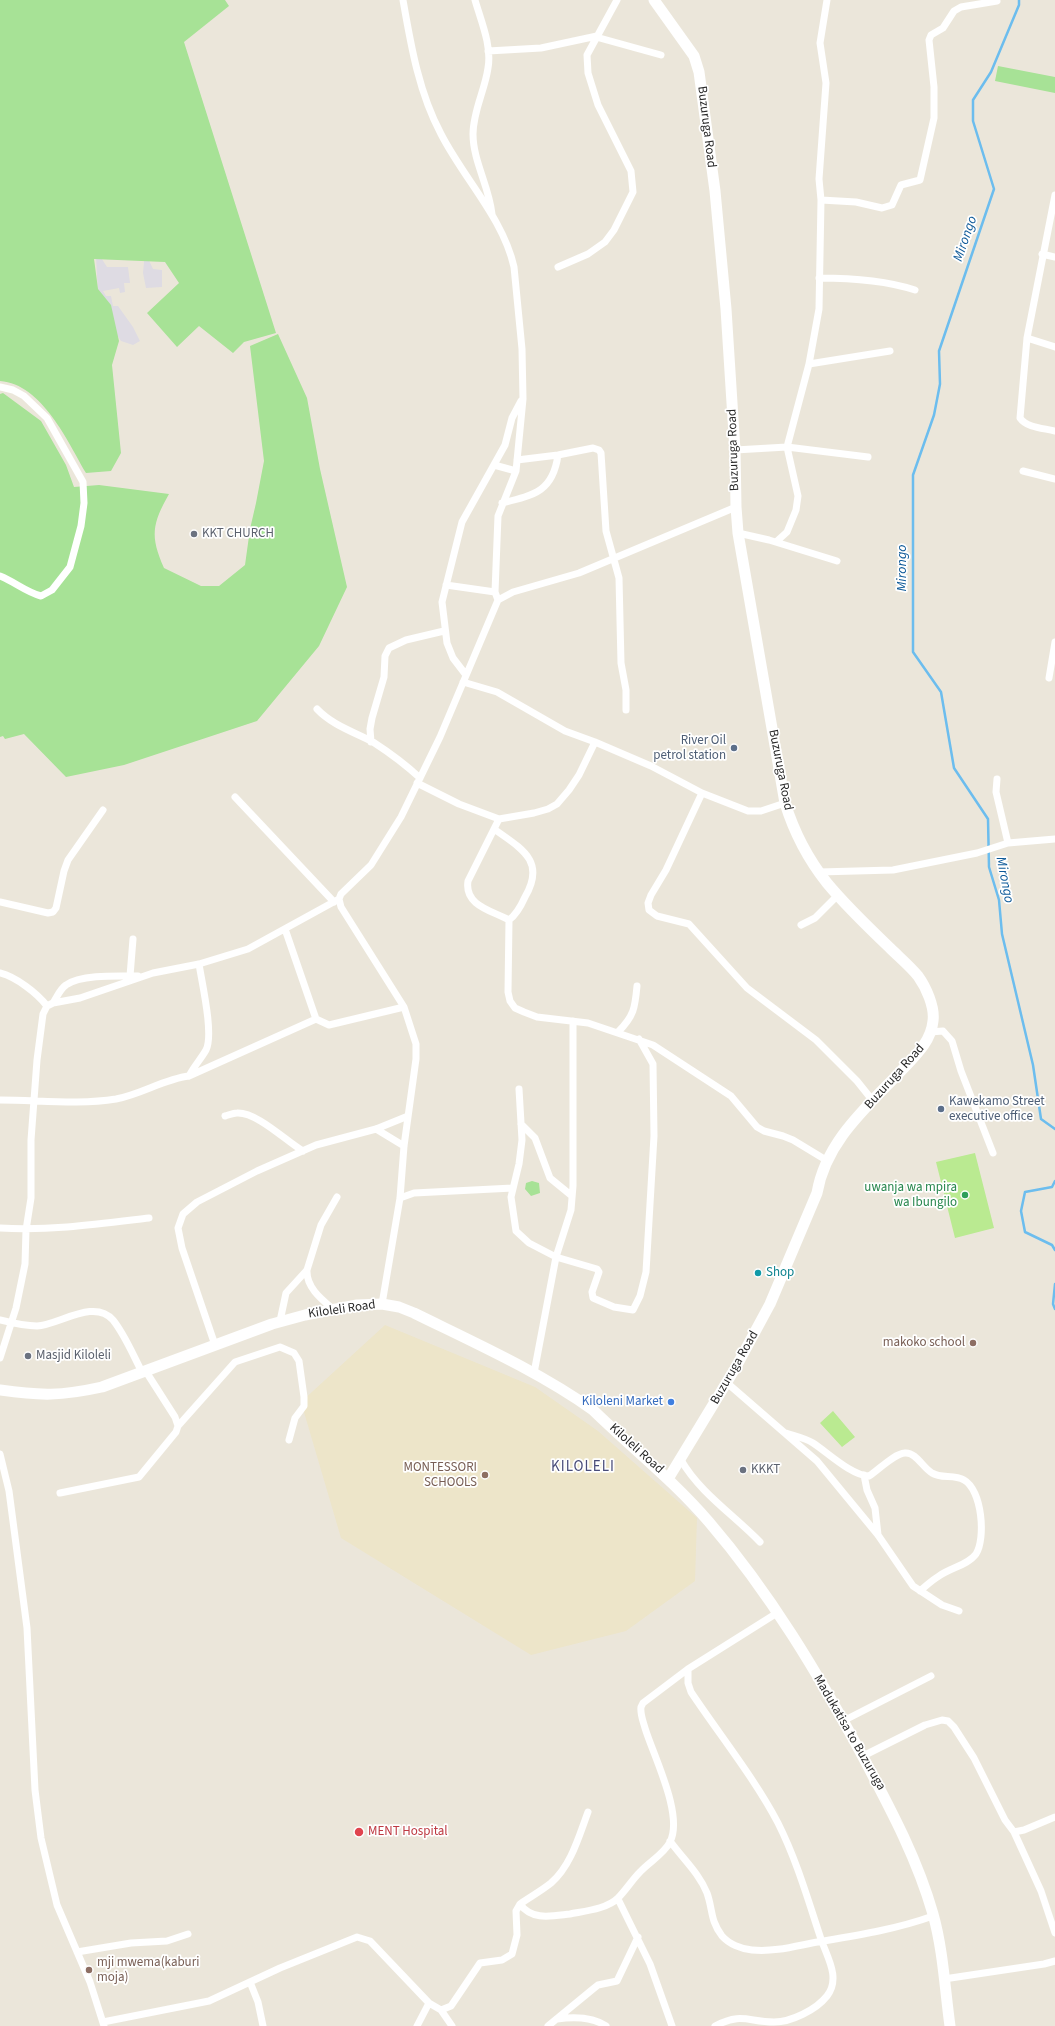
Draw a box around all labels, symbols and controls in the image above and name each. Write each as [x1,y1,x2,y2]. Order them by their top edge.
street label: Buzuruga Road [693,85,719,169]
water label: Mirongo [950,214,982,264]
street label: Buzuruga Road [725,409,743,491]
place label: KKT CHURCH [202,526,274,542]
marker: KKT CHURCH [189,529,199,539]
water label: Mirongo [895,545,911,591]
street label: Buzuruga Road [765,728,795,812]
place label: River Oil petrol station [653,733,726,764]
marker: River Oil petrol station [729,743,739,753]
water label: Mirongo [991,855,1017,905]
street label: Buzuruga Road [862,1041,928,1113]
place label: Kawekamo Street executive office [949,1094,1045,1125]
marker: Kawekamo Street executive office [936,1104,946,1114]
place label: uwanja wa mpira wa Ibungilo [864,1180,957,1211]
marker: uwanja wa mpira wa Ibungilo [960,1190,970,1200]
place label: Shop [766,1265,794,1281]
marker: Shop [753,1268,763,1278]
street label: Kiloleli Road [307,1298,377,1322]
street label: Buzuruga Road [708,1329,762,1407]
place label: makoko school [883,1335,965,1351]
marker: makoko school [968,1338,978,1348]
place label: Masjid Kiloleli [36,1348,111,1364]
marker: Masjid Kiloleli [23,1351,33,1361]
place label: Kiloleni Market [582,1394,663,1410]
marker: Kiloleni Market [666,1397,676,1407]
street label: Kiloleli Road [606,1420,666,1478]
district label: KILOLELI [551,1459,615,1477]
place label: MONTESSORI SCHOOLS [404,1460,477,1491]
place label: KKKT [751,1462,780,1478]
marker: KKKT [738,1465,748,1475]
marker: MONTESSORI SCHOOLS [480,1470,490,1480]
street label: Madukatisa to Buzuruga [810,1673,888,1793]
place label: MENT Hospital [368,1824,448,1840]
marker: MENT Hospital [353,1826,365,1838]
place label: mji mwema(kaburi moja) [97,1955,199,1986]
marker: mji mwema(kaburi moja) [84,1965,94,1975]

